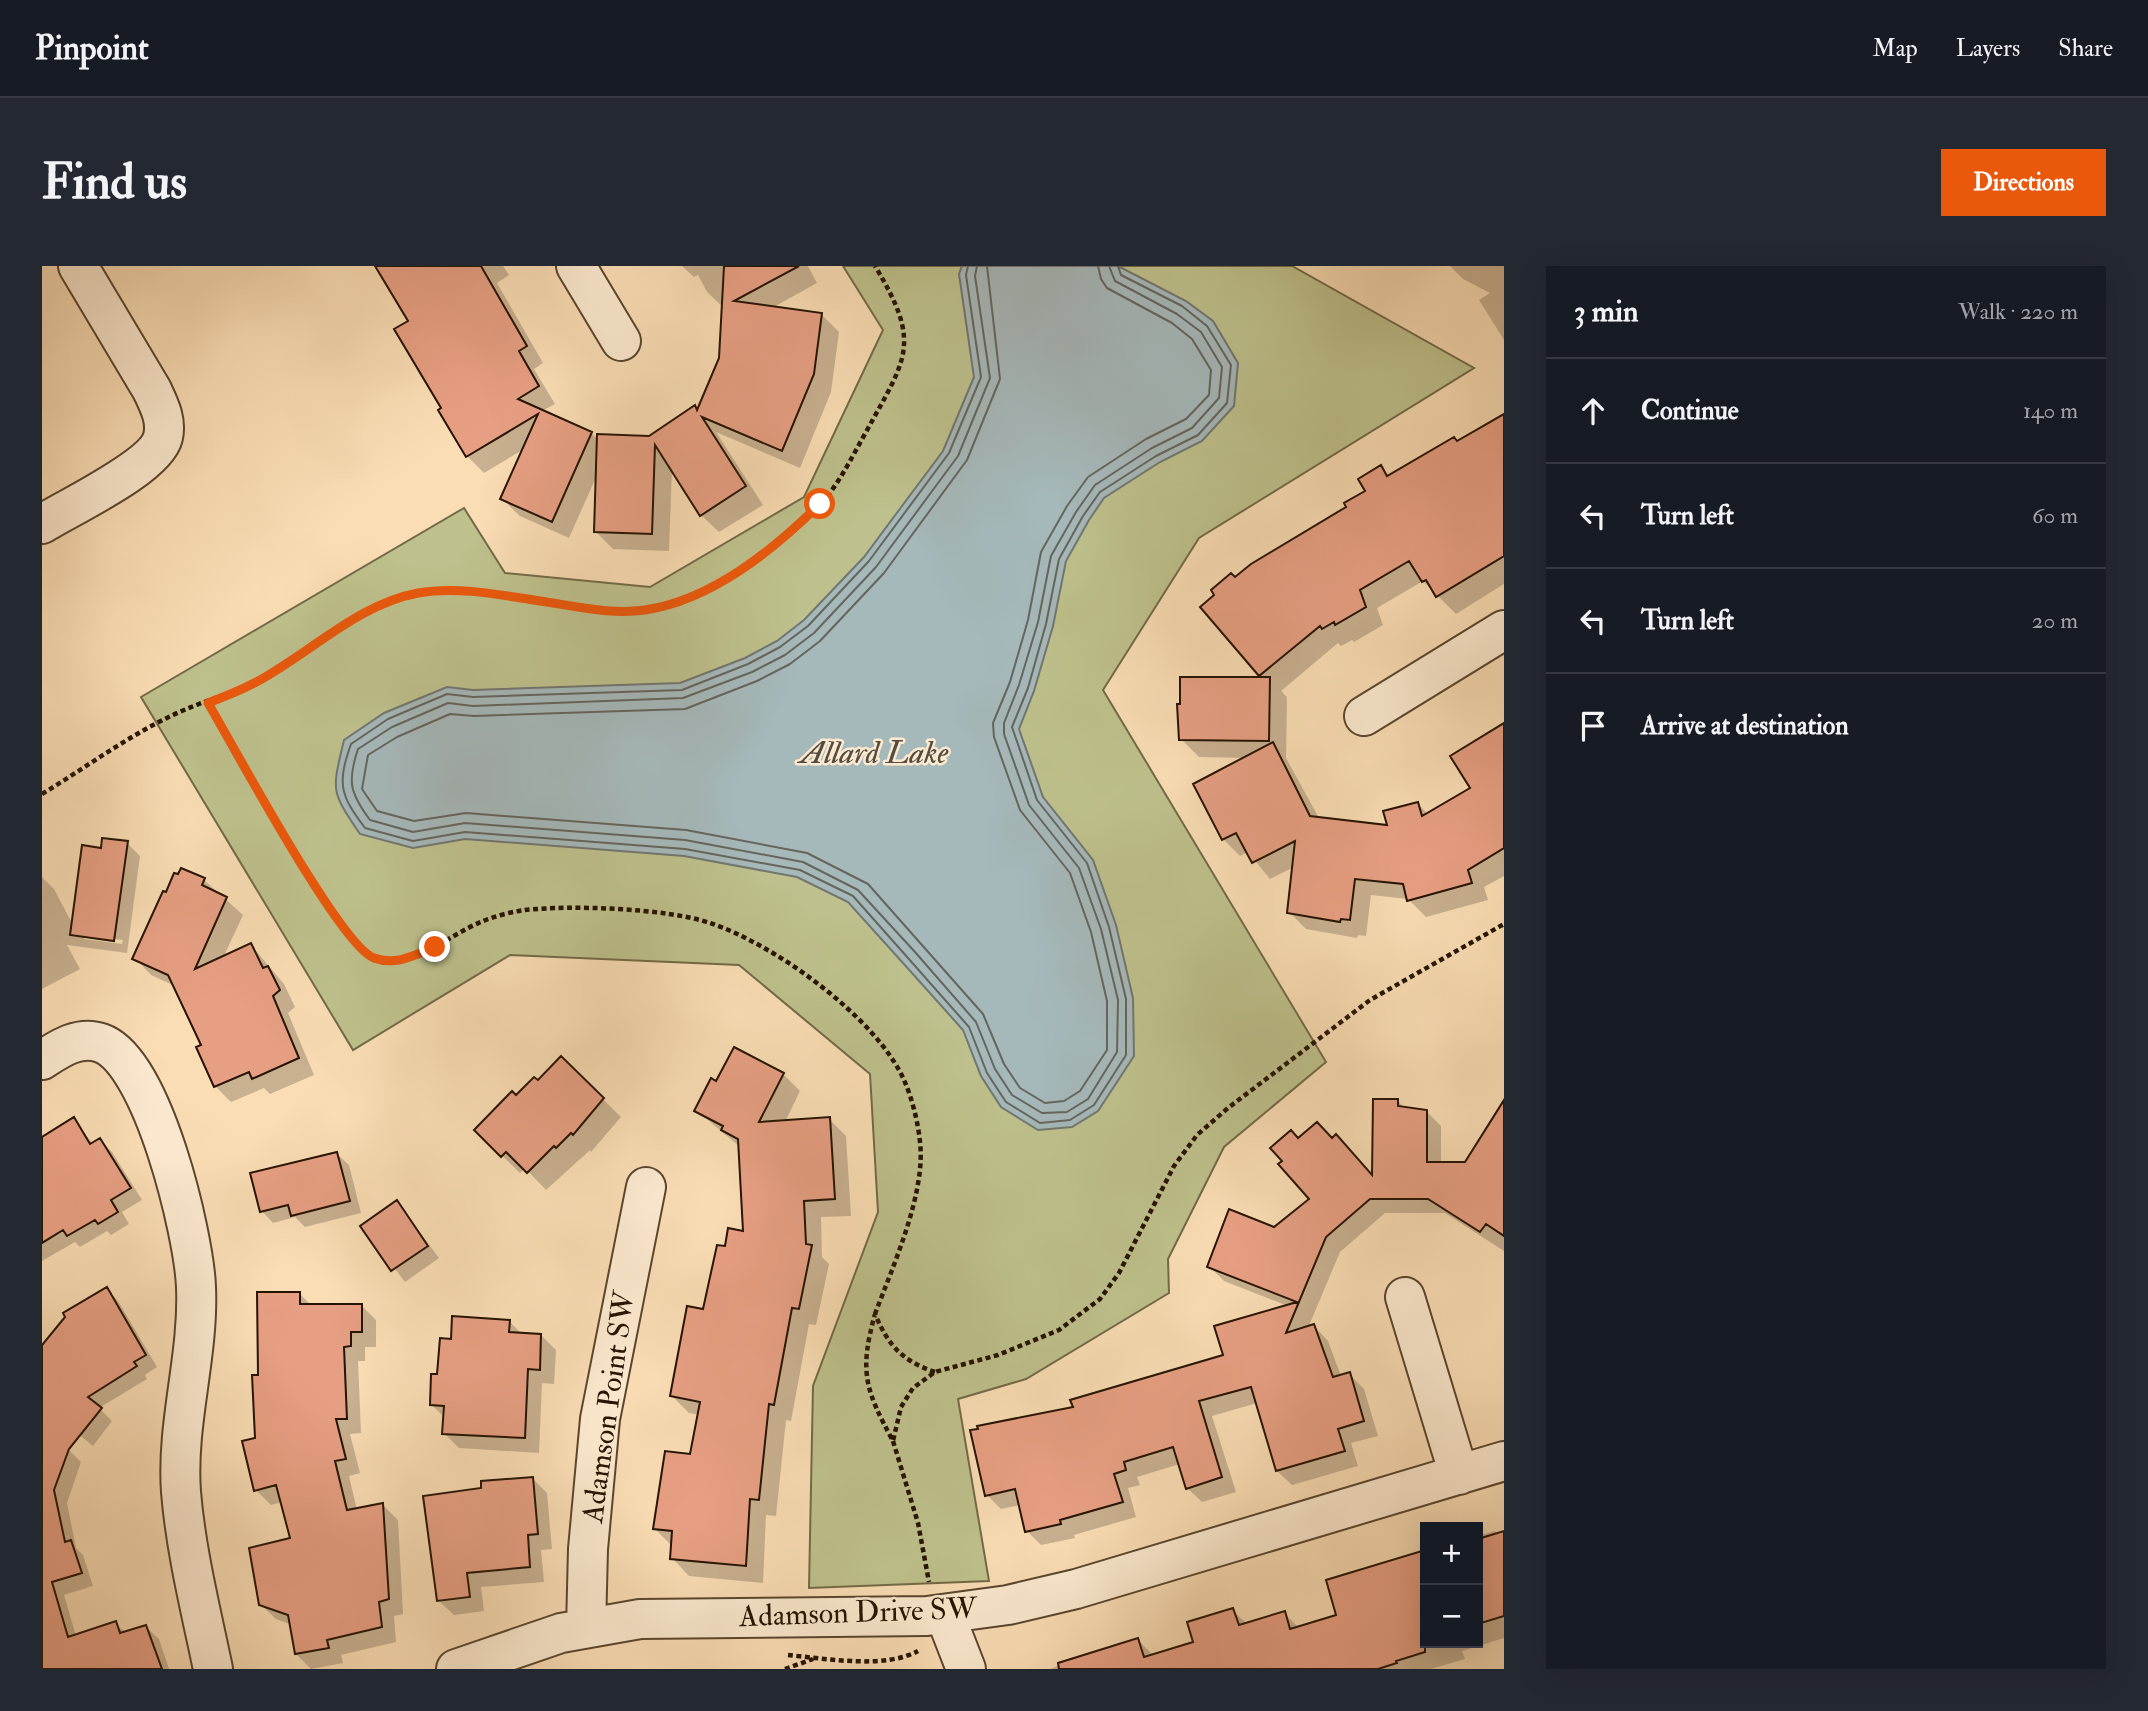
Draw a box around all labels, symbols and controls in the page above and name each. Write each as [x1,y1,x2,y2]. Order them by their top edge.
text: Pinpoint [35,28,149,69]
text: Map [1873,33,1918,64]
text: Layers [1956,33,2020,64]
text: Share [2058,33,2113,64]
button: Directions [1941,149,2106,216]
text: Find us [42,152,187,213]
text: 3 min [1574,293,1639,330]
text: Walk · 220 m [1958,297,2078,326]
icon: ahead [1574,392,1612,430]
text: Continue [1641,395,1739,427]
text: 140 m [2023,396,2078,425]
route start [804,488,835,519]
icon: left [1574,497,1612,535]
text: Turn left [1641,500,1734,532]
text: 60 m [2032,501,2078,530]
icon: left [1574,602,1612,640]
text: Turn left [1641,605,1734,637]
text: 20 m [2032,606,2078,635]
icon: arrive [1574,707,1612,745]
text: Arrive at destination [1641,710,1849,742]
water label: Allard Lake [797,733,949,773]
route end [419,931,450,962]
street label: Adamson Point SW [574,1287,643,1526]
map controls [1420,1522,1483,1648]
button: + [1420,1522,1483,1585]
button: − [1420,1585,1483,1648]
street label: Adamson Drive SW [737,1590,979,1635]

